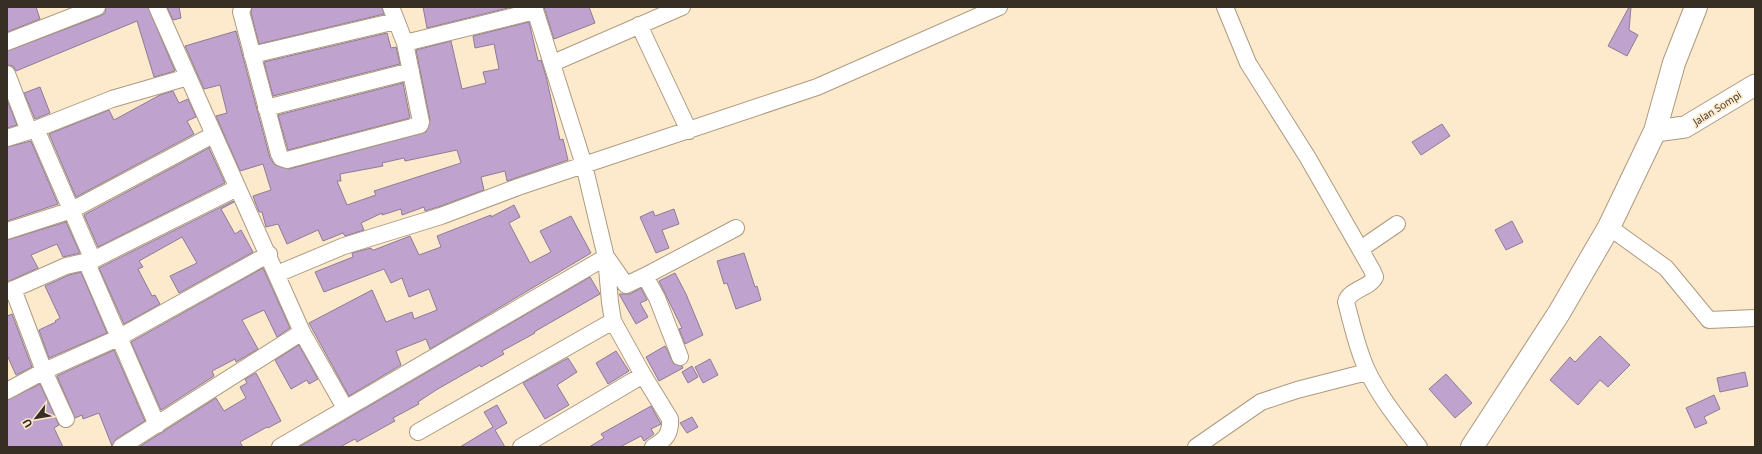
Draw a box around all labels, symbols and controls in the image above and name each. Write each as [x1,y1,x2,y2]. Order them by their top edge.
street label: Jalan Sompi [1689,88,1744,129]
north arrow [16,398,56,438]
text: U [18,416,36,431]

